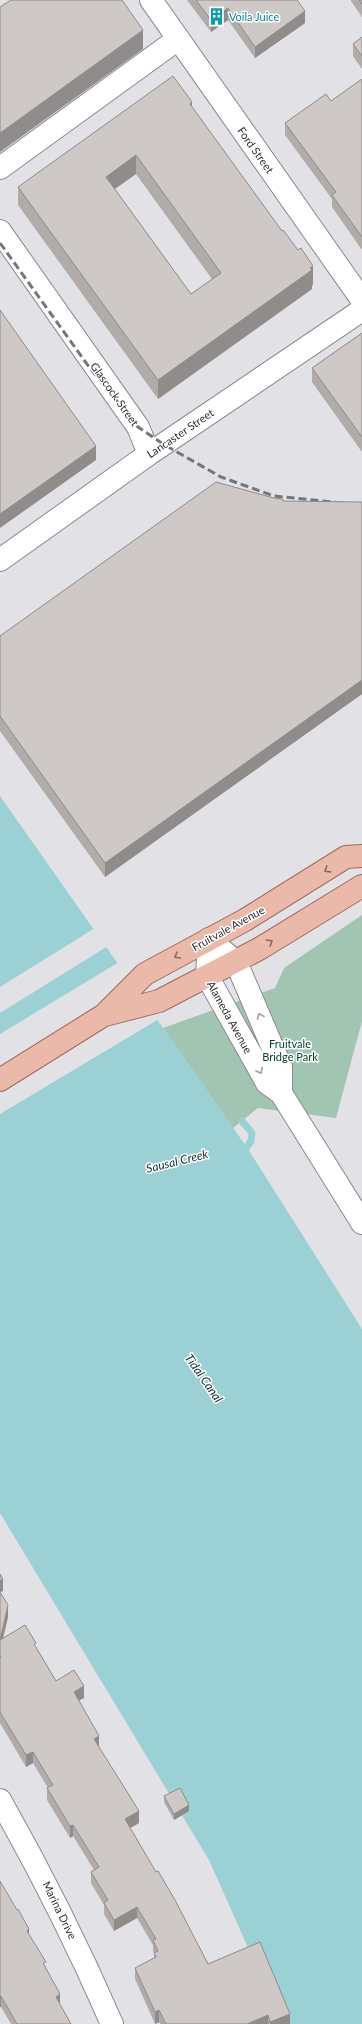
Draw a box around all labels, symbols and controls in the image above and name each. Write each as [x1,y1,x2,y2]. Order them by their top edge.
building icon: Voila Juice [206,6,226,26]
place label: Voila Juice [229,10,279,23]
street label: Ford Street [235,124,277,176]
street label: Glascock Street [88,360,142,428]
street label: Lancaster Street [144,406,216,460]
one-way arrow [324,865,331,872]
street label: Fruitvale Avenue [190,903,267,953]
one-way arrow [266,940,273,947]
one-way arrow [173,952,181,959]
street label: Alameda Avenue [205,978,255,1056]
one-way arrow [257,1013,265,1020]
park label: Fruitvale Bridge Park [262,1037,318,1063]
one-way arrow [255,1067,263,1074]
water label: Sausal Creek [144,1146,210,1176]
water label: Tidal Canal [182,1351,226,1405]
street label: Marina Drive [40,1879,80,1941]

